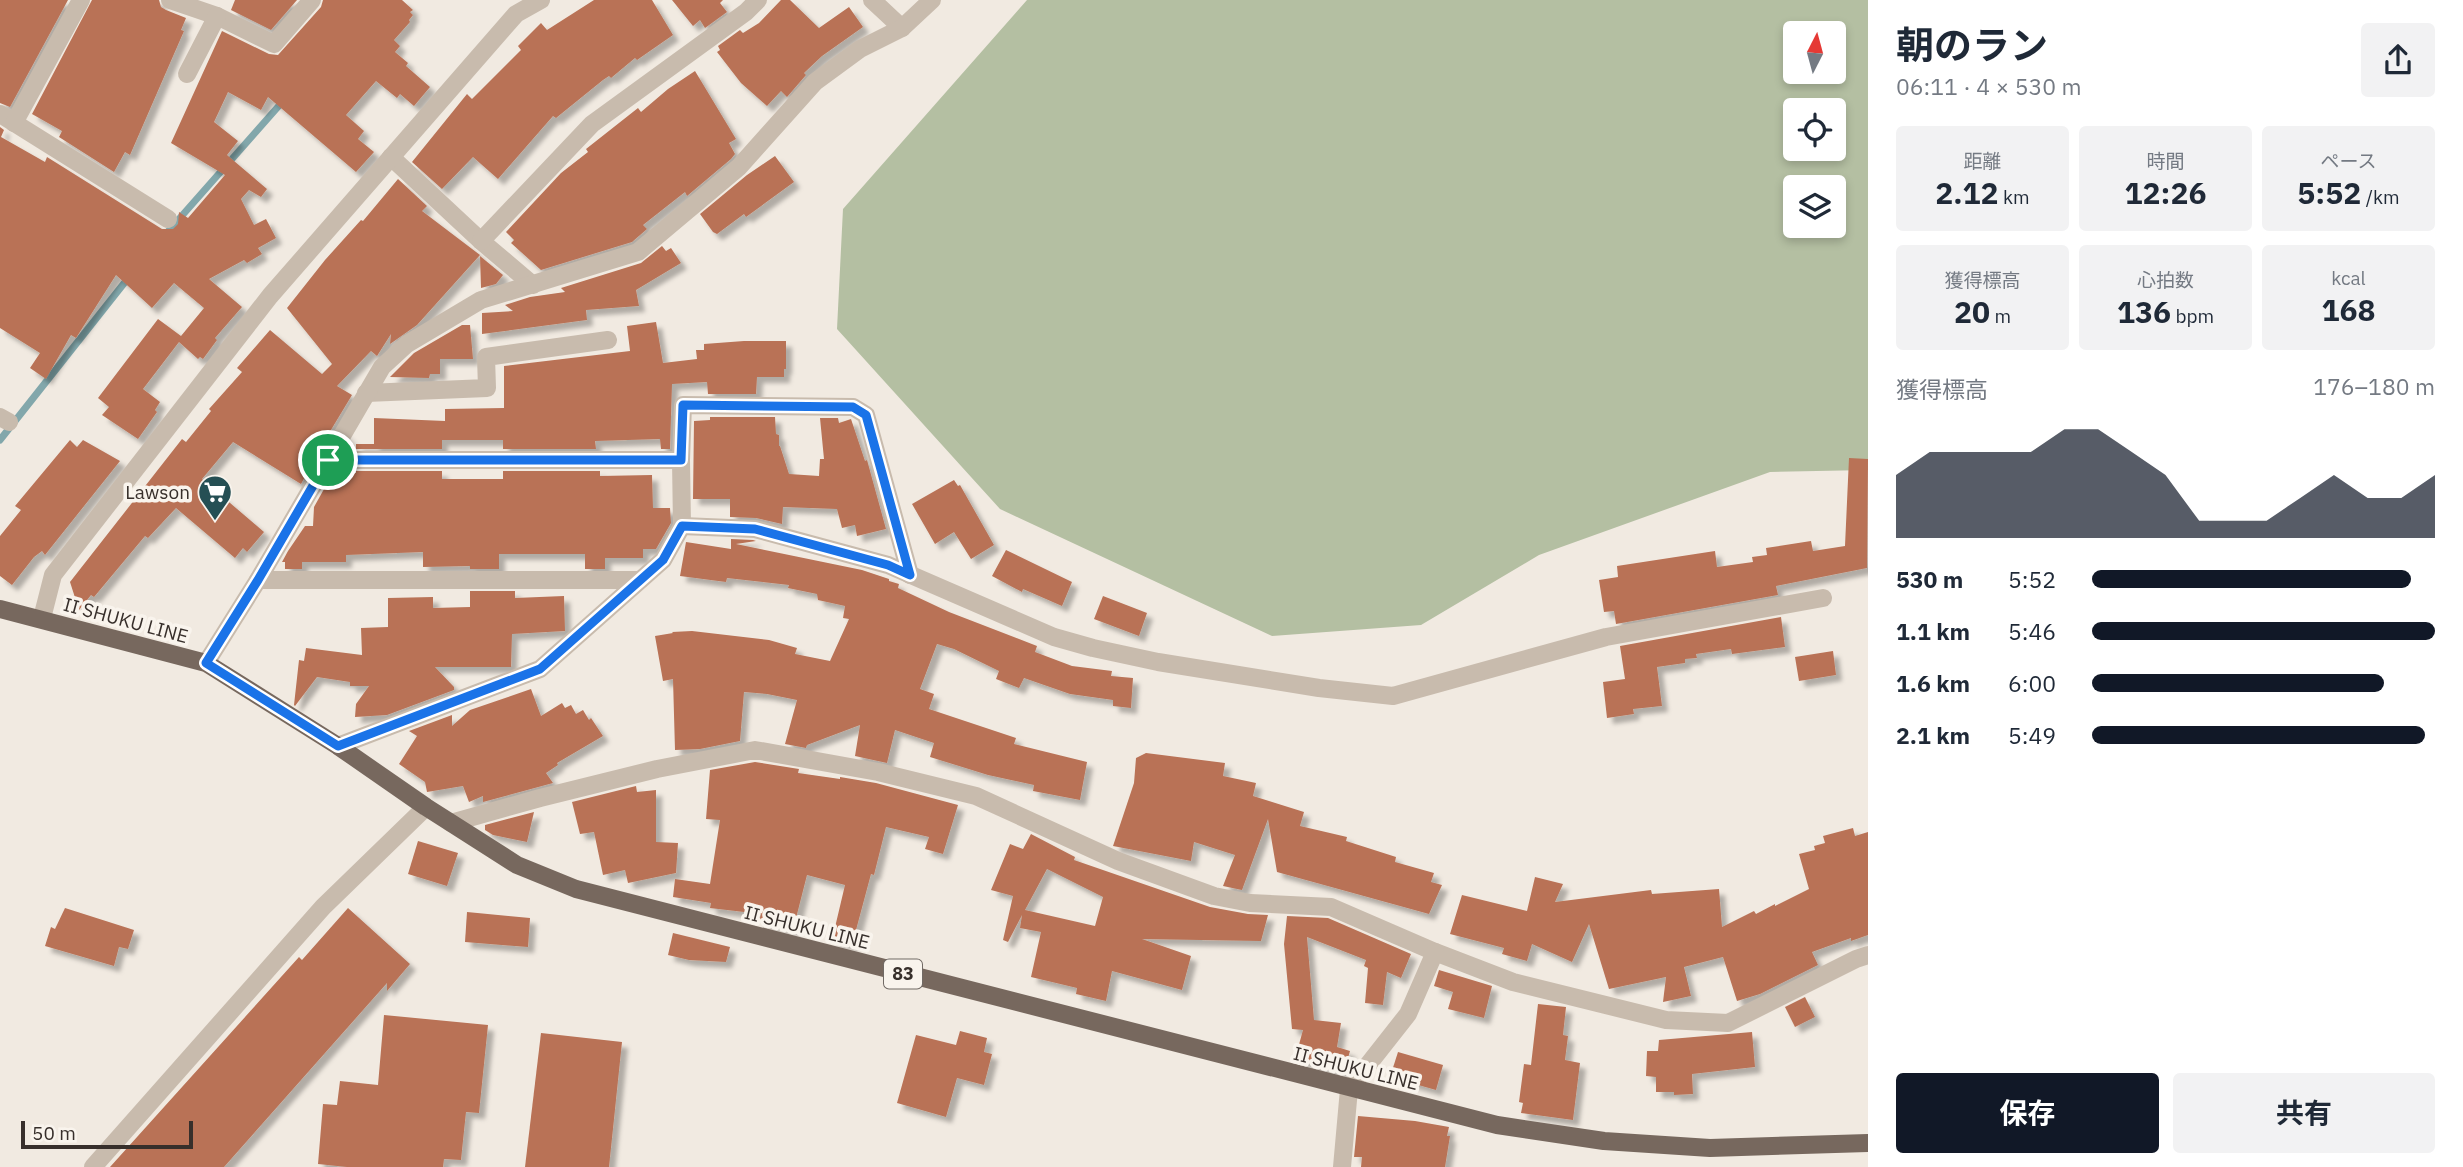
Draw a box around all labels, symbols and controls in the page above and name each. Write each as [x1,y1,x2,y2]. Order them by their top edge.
text: 朝のラン [1896,20,2048,69]
north arrow [1783,21,1846,84]
map controls [1783,21,1846,238]
button: share [2361,23,2435,97]
text: 06:11 · 4 × 530 m [1896,71,2082,101]
button: locate [1783,98,1846,161]
text: 距離 [1963,149,2002,173]
text: 時間 [2146,149,2185,173]
text: ペース [2320,149,2377,173]
text: 2.12 [1935,173,1999,212]
text: 12:26 [2125,173,2206,212]
text: 5:52 [2297,173,2361,212]
button: layers [1783,175,1846,238]
text: km [1999,185,2030,209]
text: /km [2361,185,2400,209]
text: kcal [2331,266,2366,290]
text: 獲得標高 [1944,268,2021,292]
text: 心拍数 [2137,268,2194,292]
text: 168 [2322,290,2376,329]
text: 20 [1954,292,1990,331]
text: 136 [2117,292,2171,331]
text: m [1990,304,2011,328]
text: bpm [2171,304,2214,328]
text: 176–180 m [2313,371,2435,401]
text: 獲得標高 [1896,374,1988,404]
pin [298,430,358,490]
icon: arrive [309,441,347,479]
supermarket icon: Lawson [196,473,234,522]
place label: Lawson [125,480,190,504]
text: 530 m [1896,564,1963,594]
text: 5:52 [2008,564,2056,594]
street label: II SHUKU LINE [61,592,191,648]
text: 1.1 km [1896,616,1970,646]
text: 5:46 [2008,616,2056,646]
text: 1.6 km [1896,668,1970,698]
text: 6:00 [2008,668,2056,698]
text: 2.1 km [1896,720,1970,750]
text: 5:49 [2008,720,2056,750]
street label: II SHUKU LINE [742,900,872,954]
road number: 83 [884,959,922,988]
street label: II SHUKU LINE [1291,1041,1421,1095]
button: 保存 [1896,1073,2159,1153]
button: 共有 [2173,1073,2435,1153]
scale bar [21,1118,192,1150]
text: 50 m [32,1121,76,1145]

